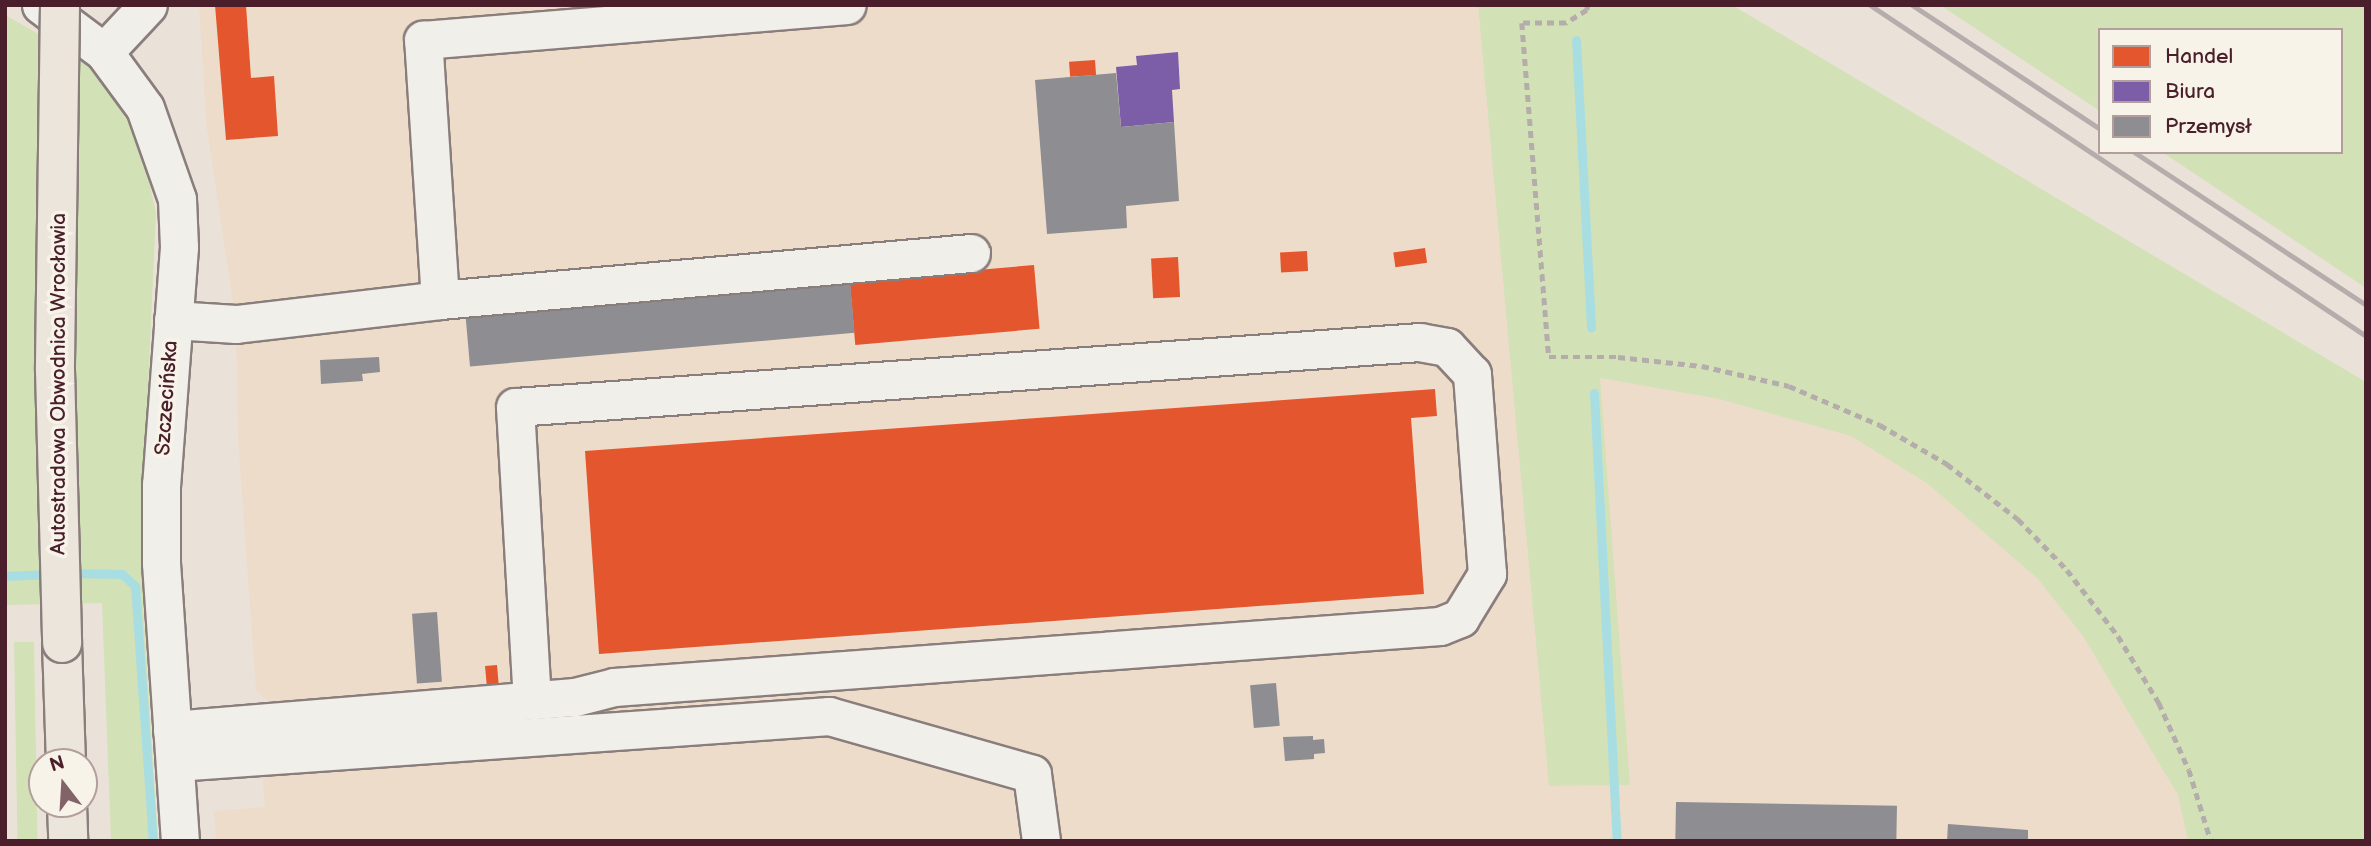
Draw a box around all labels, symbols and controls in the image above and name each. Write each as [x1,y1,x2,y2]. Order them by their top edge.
legend [2098,28,2343,154]
text: Handel [2165,44,2233,69]
text: Biura [2165,79,2215,104]
text: Przemysł [2165,114,2252,139]
street label: Autostradowa Obwodnica Wrocławia [46,213,72,555]
street label: Szczecińska [150,340,184,456]
north arrow [28,748,98,818]
text: N [47,751,67,777]

